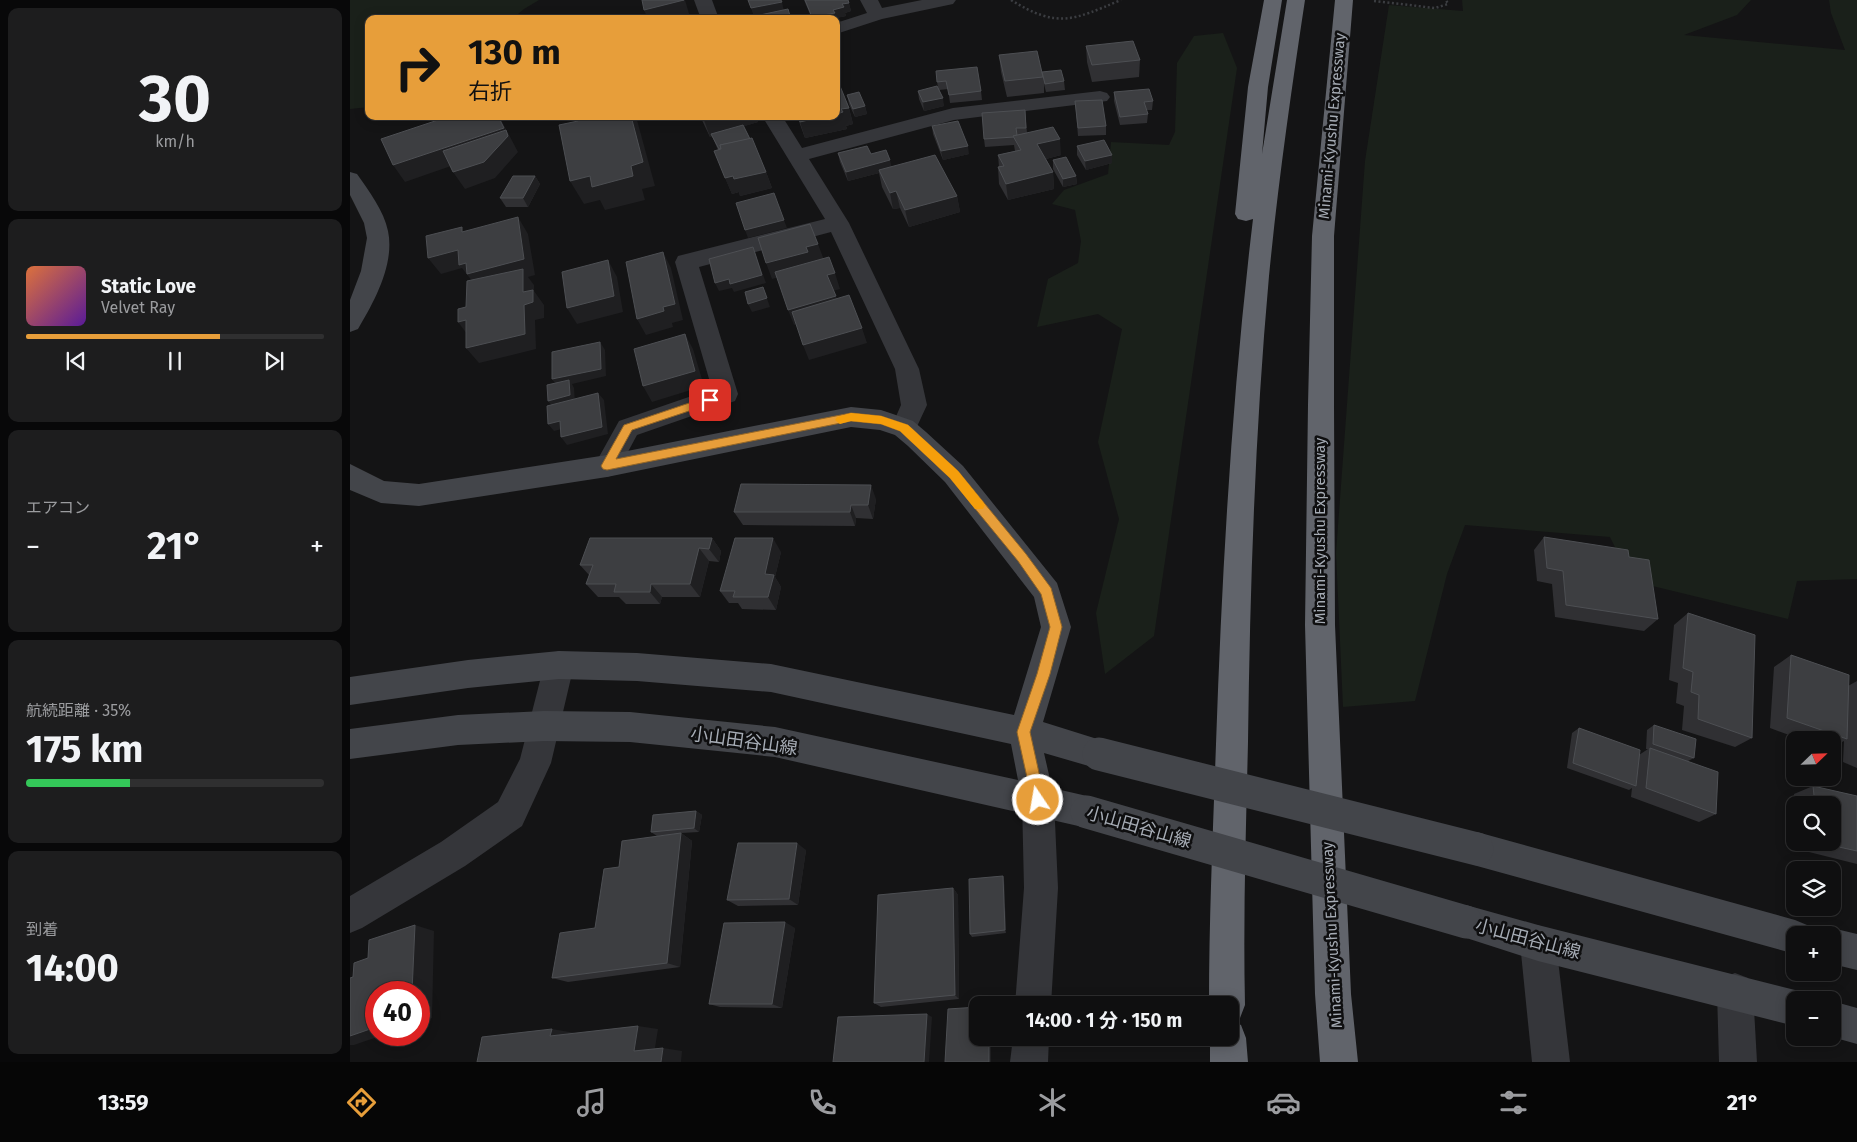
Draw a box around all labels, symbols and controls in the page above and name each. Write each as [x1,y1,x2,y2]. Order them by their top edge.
text: 130 m [468,31,561,73]
street label: Minami-Kyushu Expressway [1315,32,1349,220]
icon: right [385,35,450,100]
text: 30 [139,60,211,138]
text: 右折 [468,78,512,105]
text: km/h [155,132,195,151]
text: Static Love [101,275,196,298]
text: Velvet Ray [101,298,175,317]
icon: previous [62,347,90,375]
icon: pause [161,347,189,375]
icon: next [260,347,288,375]
pin [689,379,731,421]
icon: arrive [696,386,724,414]
street label: Minami-Kyushu Expressway [1311,437,1329,624]
text: エアコン [26,498,90,517]
text: 21° [147,523,203,569]
text: − [26,530,40,563]
text: + [310,530,324,563]
text: 航続距離 · 35% [26,701,131,720]
street label: 小山田谷山線 [689,723,799,759]
text: 175 km [26,726,143,772]
north arrow [1786,731,1841,786]
map controls [1786,731,1841,1046]
position arrow [1011,773,1063,825]
button: search [1786,796,1841,851]
street label: 小山田谷山線 [1084,802,1194,852]
street label: Minami-Kyushu Expressway [1318,841,1346,1029]
button: layers [1786,861,1841,916]
street label: 小山田谷山線 [1473,914,1583,964]
text: 到着 [26,920,58,939]
button: + [1786,926,1841,981]
text: 14:00 [26,945,119,991]
speed limit sign: 40 [365,981,430,1046]
button: − [1786,991,1841,1046]
text: 14:00 · 1 分 · 150 m [1026,1009,1182,1032]
icon: directions [344,1085,379,1120]
icon: music [574,1085,609,1120]
icon: phone [805,1085,840,1120]
icon: climate [1035,1085,1070,1120]
icon: car [1266,1085,1301,1120]
icon: filters [1496,1085,1531,1120]
text: 13:59 [98,1089,149,1116]
text: 21° [1727,1089,1759,1116]

